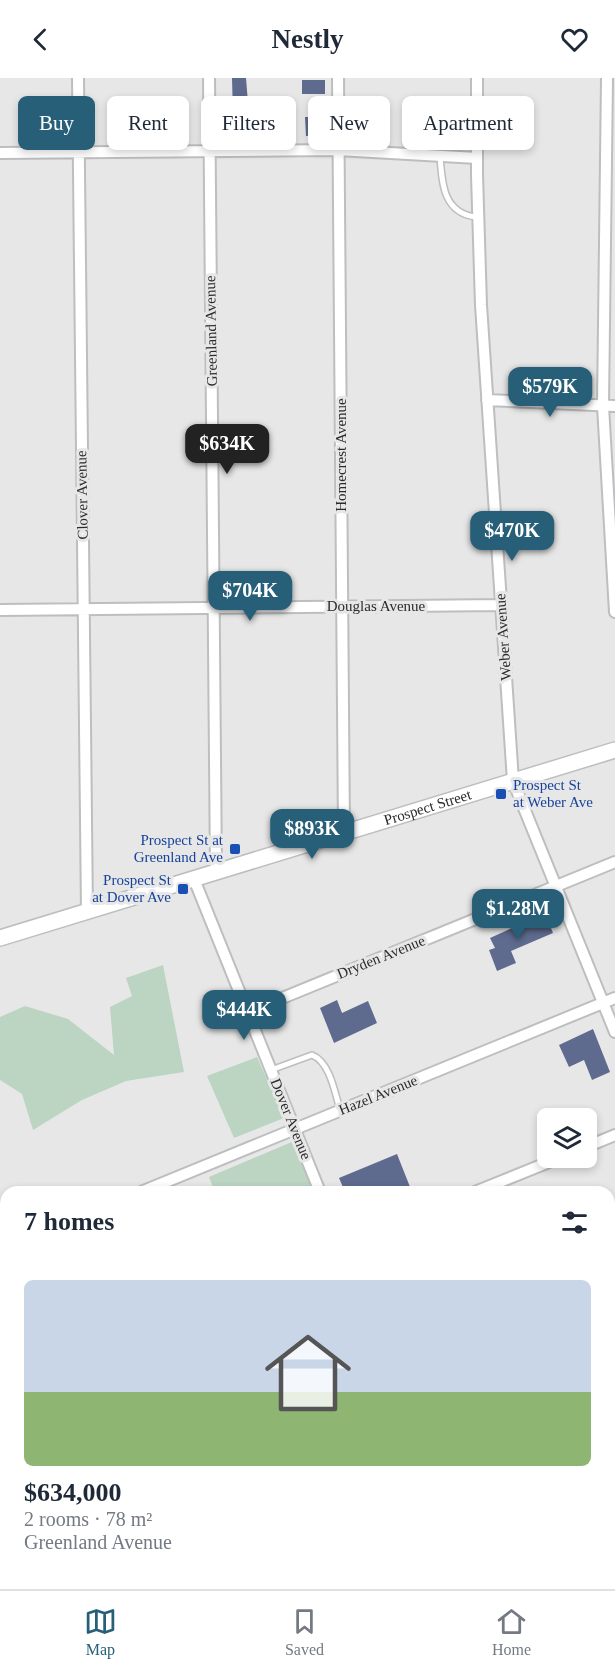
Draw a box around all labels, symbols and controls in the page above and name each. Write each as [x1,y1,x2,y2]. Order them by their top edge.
icon: back [24,23,57,56]
icon: heart [558,23,591,56]
text: Nestly [272,24,343,54]
chip: Buy [18,96,95,150]
chip: Rent [107,96,189,150]
chip: Filters [201,96,296,150]
chip: New [308,96,390,150]
chip: Apartment [402,96,534,150]
street label: Greenland Avenue [202,275,220,387]
pin: $579K [508,367,592,418]
text: $579K [522,375,578,397]
street label: Homecrest Avenue [333,398,349,512]
pin: $634K [185,424,269,475]
text: $634K [199,432,255,454]
street label: Clover Avenue [73,450,91,540]
pin: $470K [470,511,554,562]
text: $470K [484,519,540,541]
pin: $704K [208,571,292,622]
text: $704K [222,579,278,601]
street label: Weber Avenue [492,593,514,681]
street label: Douglas Avenue [327,598,426,614]
place label: Prospect St at Weber Ave [513,777,593,810]
street label: Prospect Street [382,786,474,828]
marker: Prospect St at Weber Ave [494,787,508,801]
pin: $893K [270,809,354,860]
text: $893K [284,817,340,839]
place label: Prospect St at Greenland Ave [134,832,224,865]
marker: Prospect St at Greenland Ave [228,842,242,856]
place label: Prospect St at Dover Ave [92,872,172,905]
marker: Prospect St at Dover Ave [176,882,190,896]
pin: $1.28M [469,889,567,940]
text: $1.28M [486,897,550,919]
street label: Dryden Avenue [335,932,428,982]
pin: $444K [202,990,286,1041]
text: $444K [216,998,272,1020]
street label: Hazel Avenue [336,1072,420,1118]
street label: Dover Avenue [267,1076,315,1162]
map controls [537,1108,597,1168]
button: layers [537,1108,597,1168]
icon: filters [558,1206,591,1239]
text: 7 homes [24,1207,114,1236]
icon: home [254,1319,362,1427]
text: $634,000 [24,1478,122,1507]
text: 2 rooms · 78 m² [24,1508,152,1530]
text: Greenland Avenue [24,1531,172,1553]
tab: Map [84,1605,117,1659]
tab: Saved [285,1605,324,1659]
tab: Home [492,1605,531,1659]

